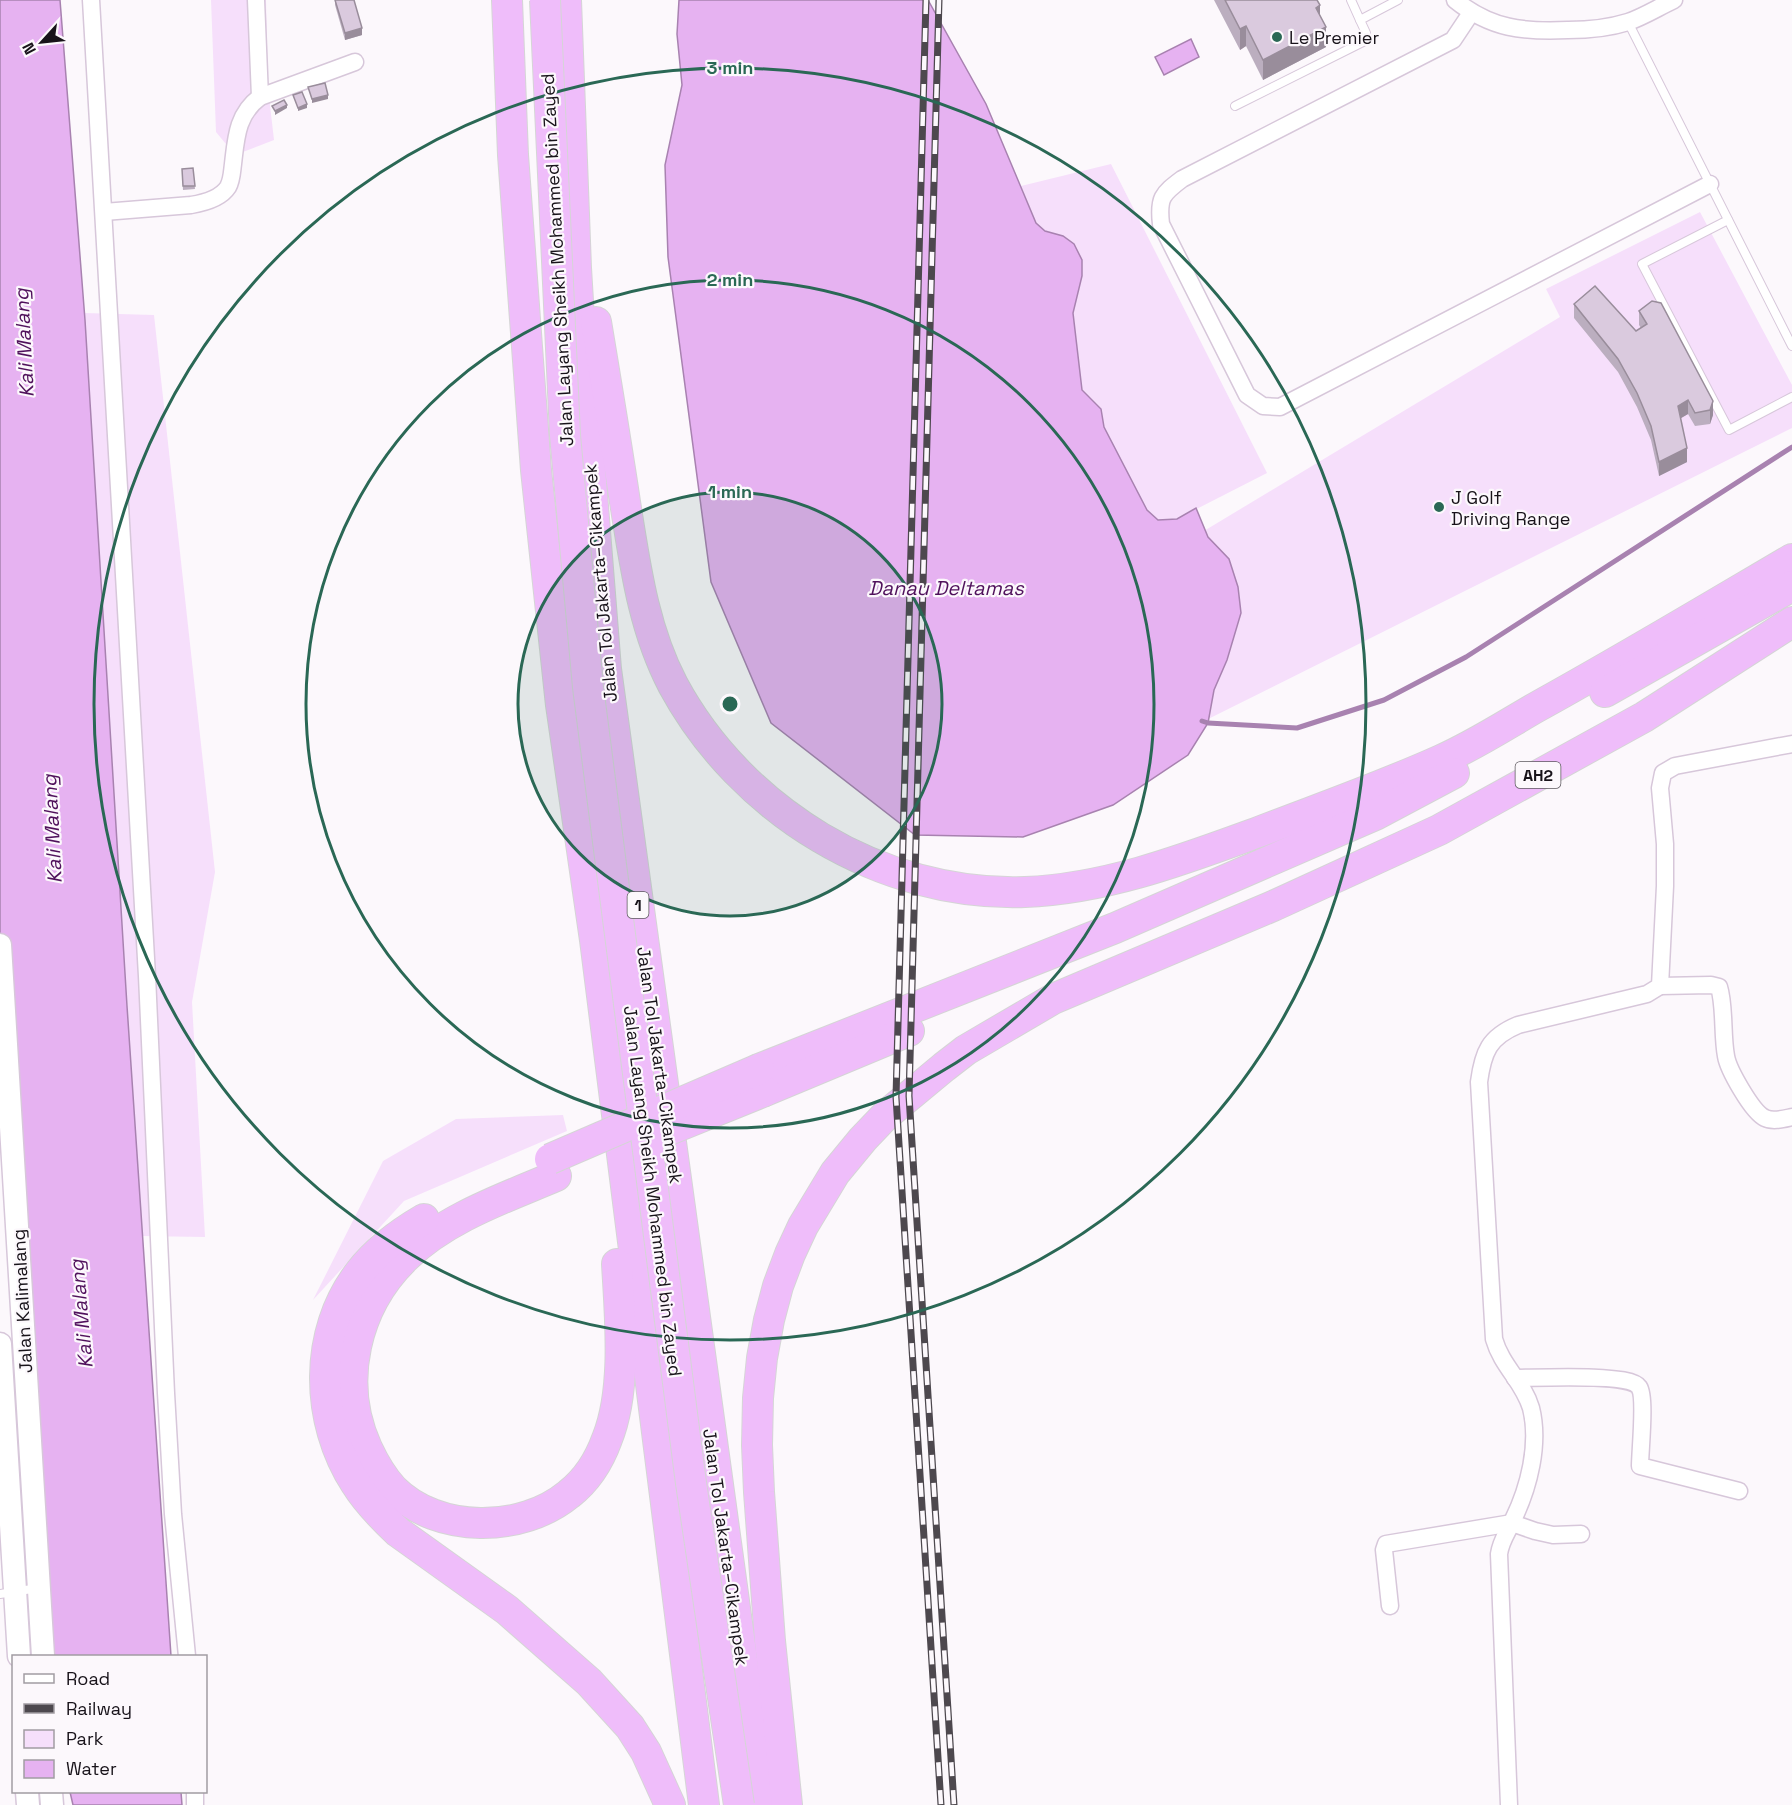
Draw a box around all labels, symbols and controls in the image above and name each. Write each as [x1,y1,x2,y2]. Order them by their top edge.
north arrow [12,12,72,72]
place label: Le Premier [1289,26,1380,49]
marker: Le Premier [1270,30,1284,44]
text: N [17,39,41,58]
text: 3 min [707,56,753,79]
street label: Jalan Layang Sheikh Mohammed bin Zayed [536,73,578,447]
text: 2 min [707,268,753,291]
water label: Kali Malang [8,287,40,398]
street label: Jalan Tol Jakarta–Cikampek [578,463,622,703]
text: 1 min [708,480,752,503]
place label: J Golf Driving Range [1451,486,1570,530]
marker: J Golf Driving Range [1432,500,1446,514]
water label: Danau Deltamas [868,575,1025,601]
centre of rings [720,694,740,714]
road number: AH2 [1516,762,1560,788]
water label: Kali Malang [36,773,68,884]
road number: 1 [628,892,648,918]
street label: Jalan Tol Jakarta–Cikampek [632,945,688,1185]
street label: Jalan Layang Sheikh Mohammed bin Zayed [619,1004,687,1378]
street label: Jalan Kalimalang [7,1228,37,1374]
water label: Kali Malang [63,1257,99,1369]
street label: Jalan Tol Jakarta–Cikampek [698,1427,754,1667]
legend [12,1655,207,1793]
text: Road [66,1667,110,1690]
text: Railway [66,1697,132,1720]
text: Park [66,1727,104,1750]
text: Water [66,1757,117,1780]

